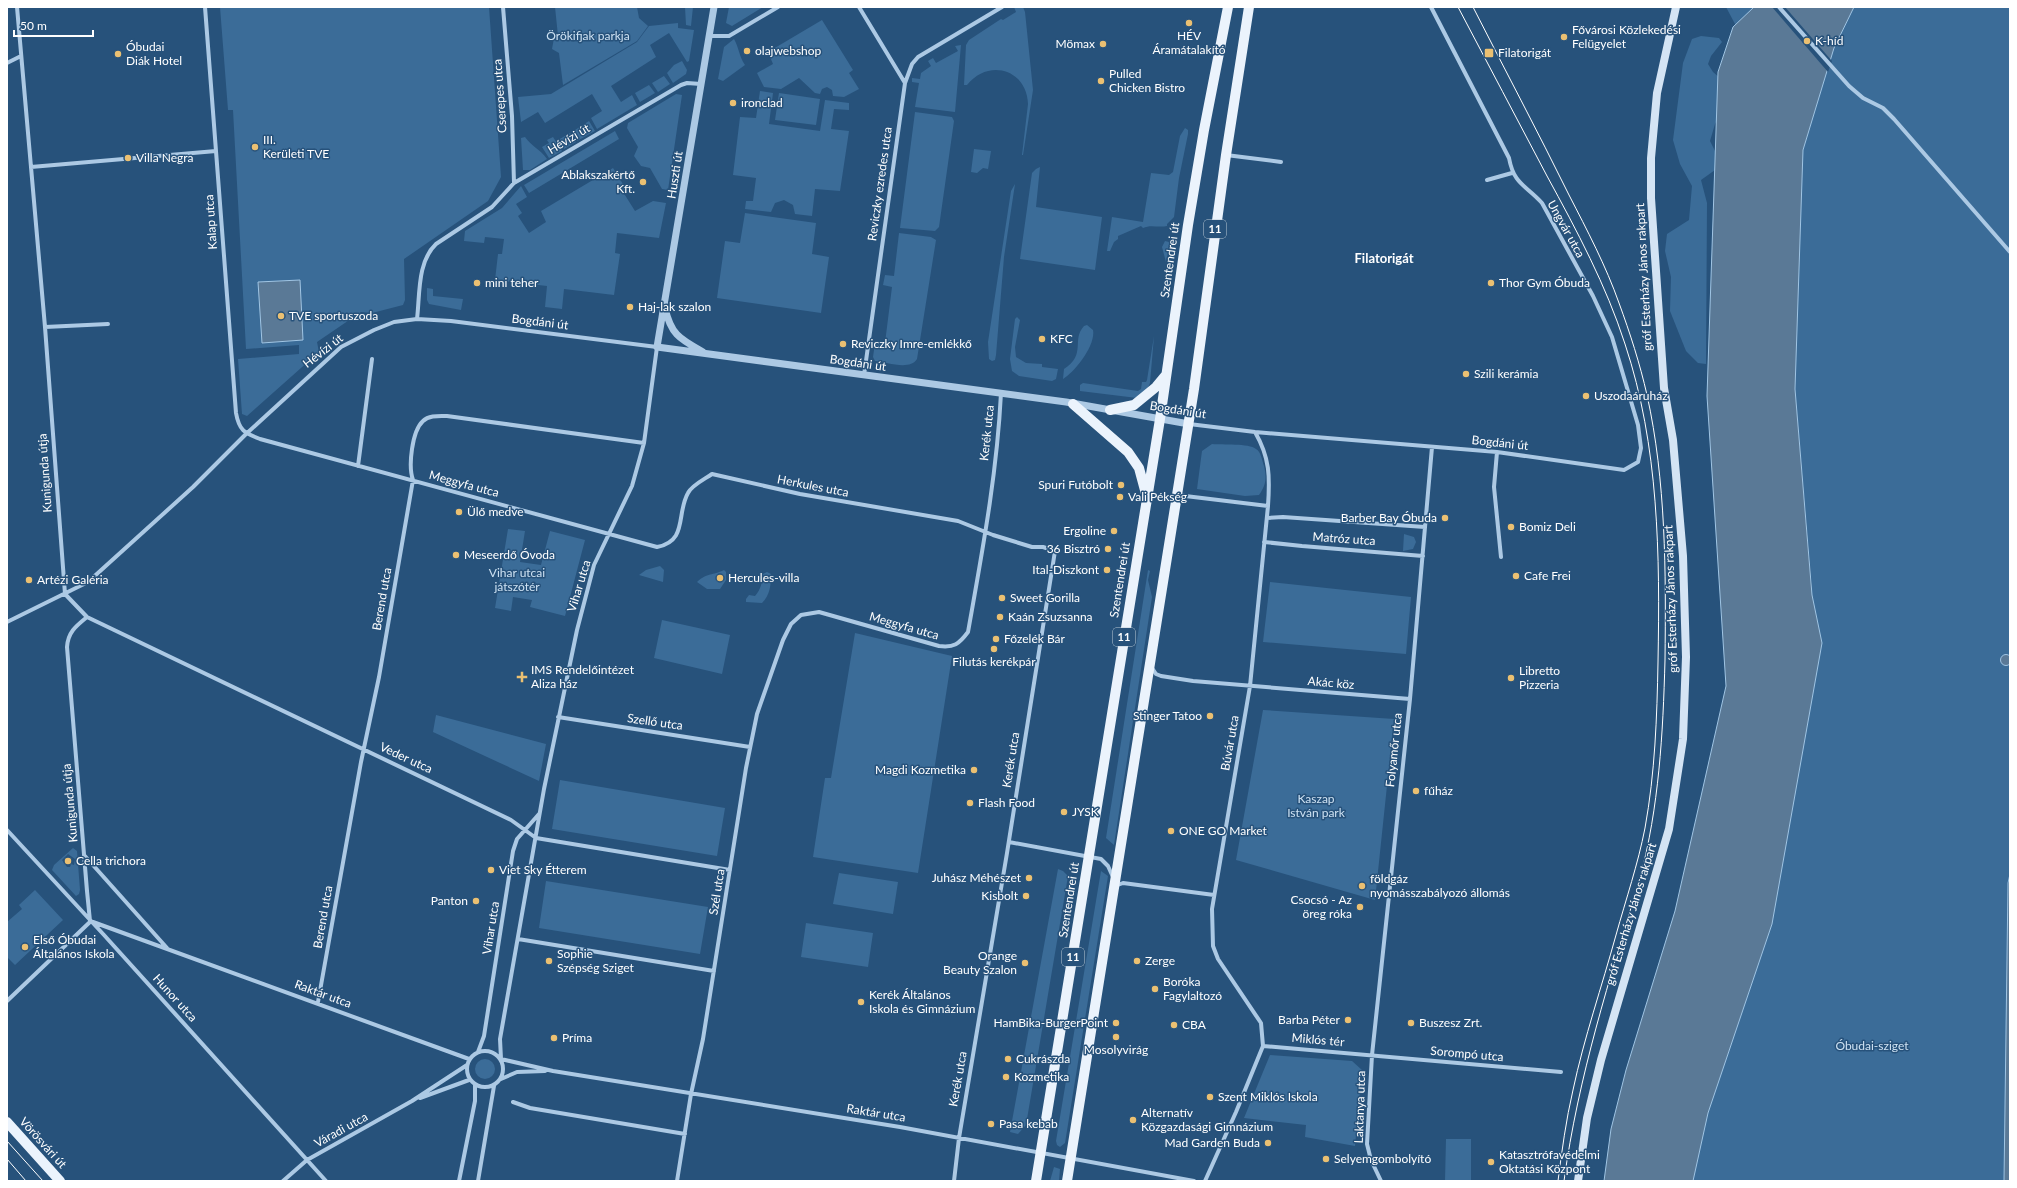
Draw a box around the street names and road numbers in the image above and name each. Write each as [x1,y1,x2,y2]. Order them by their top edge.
street label: Cserepes utca [489,59,510,133]
street label: Hévízi út [545,120,593,157]
street label: Reviczky ezredes utca [864,126,895,242]
street label: Huszti út [663,149,686,200]
street label: Kalap utca [201,194,220,250]
street label: Ungvár utca [1544,197,1588,260]
street label: gróf Esterházy János rakpart [1632,202,1655,351]
road number: 11 [1204,220,1226,238]
street label: Szentendrei út [1157,221,1182,299]
street label: Bogdáni út [511,311,570,333]
street label: Hévízi út [300,330,346,371]
street label: Bogdáni út [829,351,888,374]
street label: Bogdáni út [1149,398,1208,421]
street label: Kerék utca [976,404,997,462]
street label: Bogdáni út [1471,432,1530,453]
street label: Kunigunda útja [34,433,55,513]
street label: Meggyfa utca [428,467,501,500]
street label: Herkules utca [776,471,850,500]
street label: gróf Esterházy János rakpart [1660,524,1681,673]
street label: Matróz utca [1312,529,1376,548]
street label: Szentendrei út [1106,541,1133,619]
street label: Vihar utca [564,558,594,614]
street label: Berend utca [369,566,394,632]
street label: Meggyfa utca [868,608,941,643]
road number: 11 [1113,628,1135,646]
street label: Akác köz [1307,673,1356,692]
street label: Szellő utca [626,710,684,733]
street label: Folyamőr utca [1382,712,1405,788]
street label: Búvár utca [1217,714,1242,772]
street label: Kerék utca [999,731,1022,789]
street label: Veder utca [377,739,435,776]
street label: Kunigunda útja [59,763,80,843]
street label: gróf Esterházy János rakpart [1602,840,1660,987]
street label: Szentendrei út [1055,861,1082,939]
street label: Szél utca [705,868,728,916]
street label: Berend utca [310,884,335,950]
street label: Vihar utca [479,900,502,956]
road number: 11 [1062,948,1084,966]
street label: Hunor utca [150,971,201,1025]
street label: Raktár utca [293,976,354,1011]
street label: Miklós tér [1291,1030,1346,1049]
street label: Sorompó utca [1430,1043,1504,1064]
street label: Kerék utca [945,1050,970,1108]
street label: Laktanya utca [1351,1070,1368,1144]
street label: Raktár utca [845,1100,907,1125]
street label: Váradi utca [311,1109,370,1150]
street label: Vörösvári út [17,1114,71,1172]

